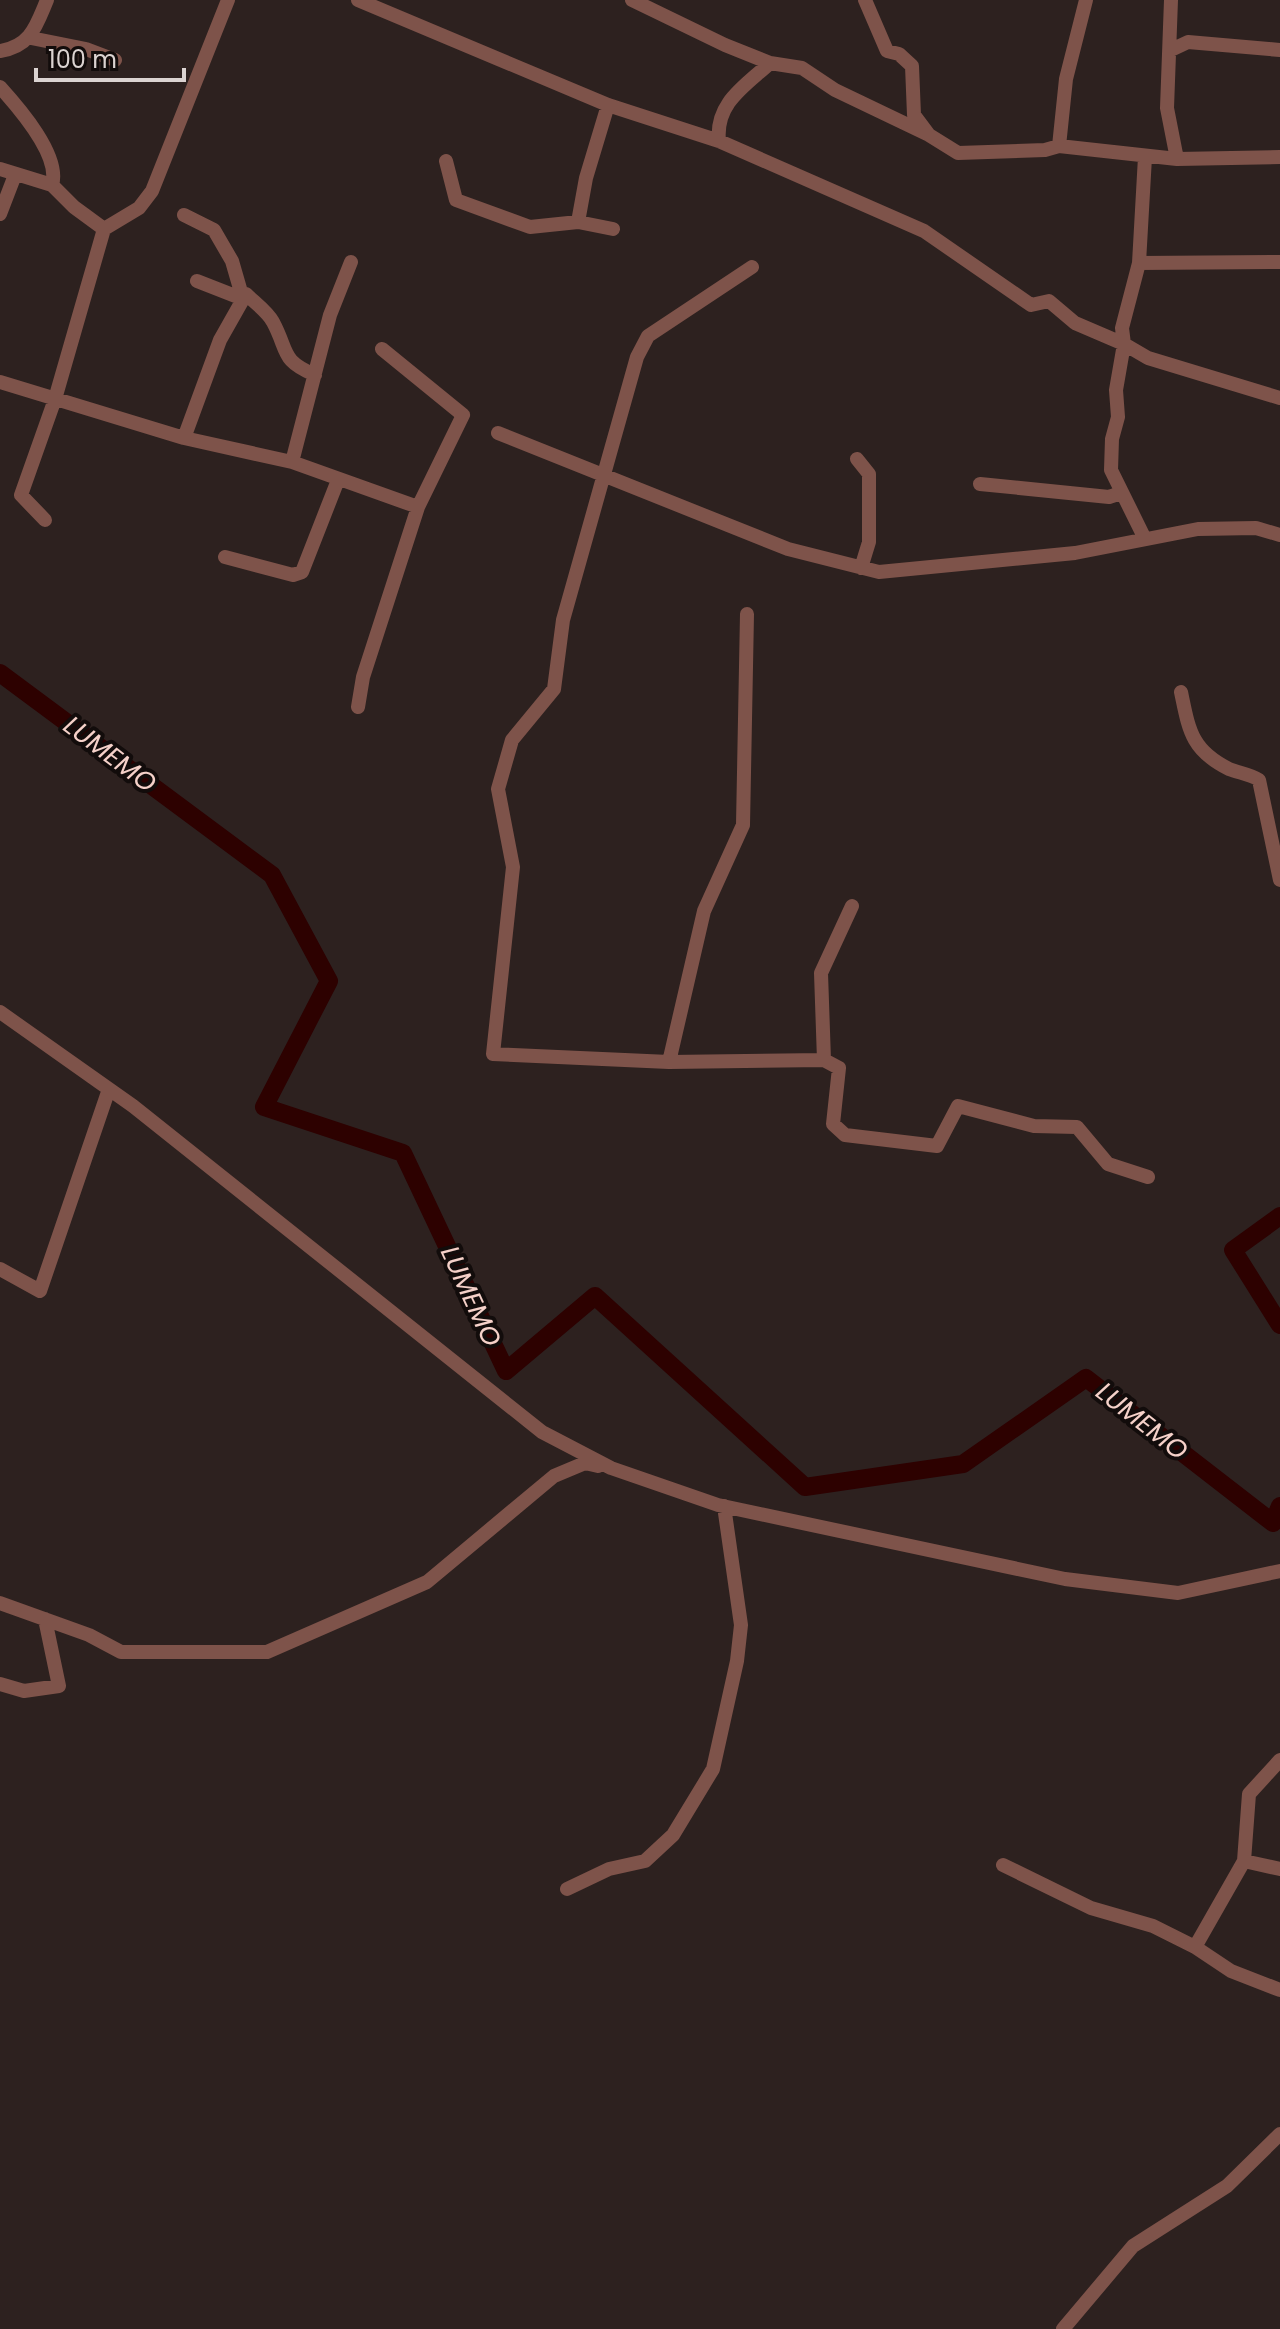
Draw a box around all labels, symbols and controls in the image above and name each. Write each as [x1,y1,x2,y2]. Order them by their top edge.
scale bar [36,32,184,82]
text: 100 m [48,43,117,76]
water label: LUMEMO [56,707,164,801]
water label: LUMEMO [432,1240,510,1352]
water label: LUMEMO [1089,1374,1195,1468]

